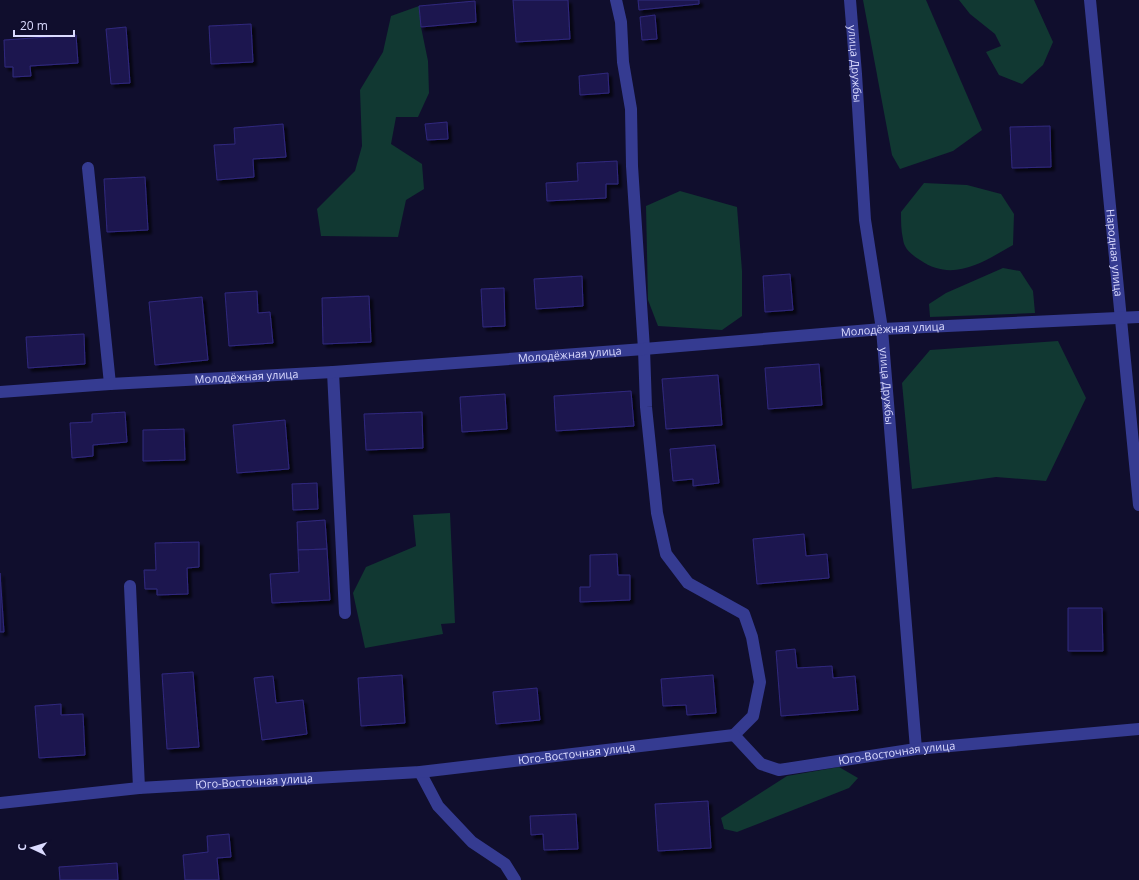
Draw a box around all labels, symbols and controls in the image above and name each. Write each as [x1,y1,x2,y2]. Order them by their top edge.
scale bar [14,12,74,38]
text: 20 m [20,17,48,34]
street label: улица Дружбы [845,24,866,103]
street label: Народная улица [1103,208,1127,297]
street label: Молодёжная улица [840,318,945,339]
street label: Молодёжная улица [517,343,622,365]
street label: улица Дружбы [877,347,898,425]
street label: Молодёжная улица [194,366,299,386]
street label: Юго-Восточная улица [837,738,956,768]
street label: Юго-Восточная улица [517,739,636,767]
street label: Юго-Восточная улица [195,770,313,792]
north arrow [12,828,52,868]
text: С [14,843,29,851]

